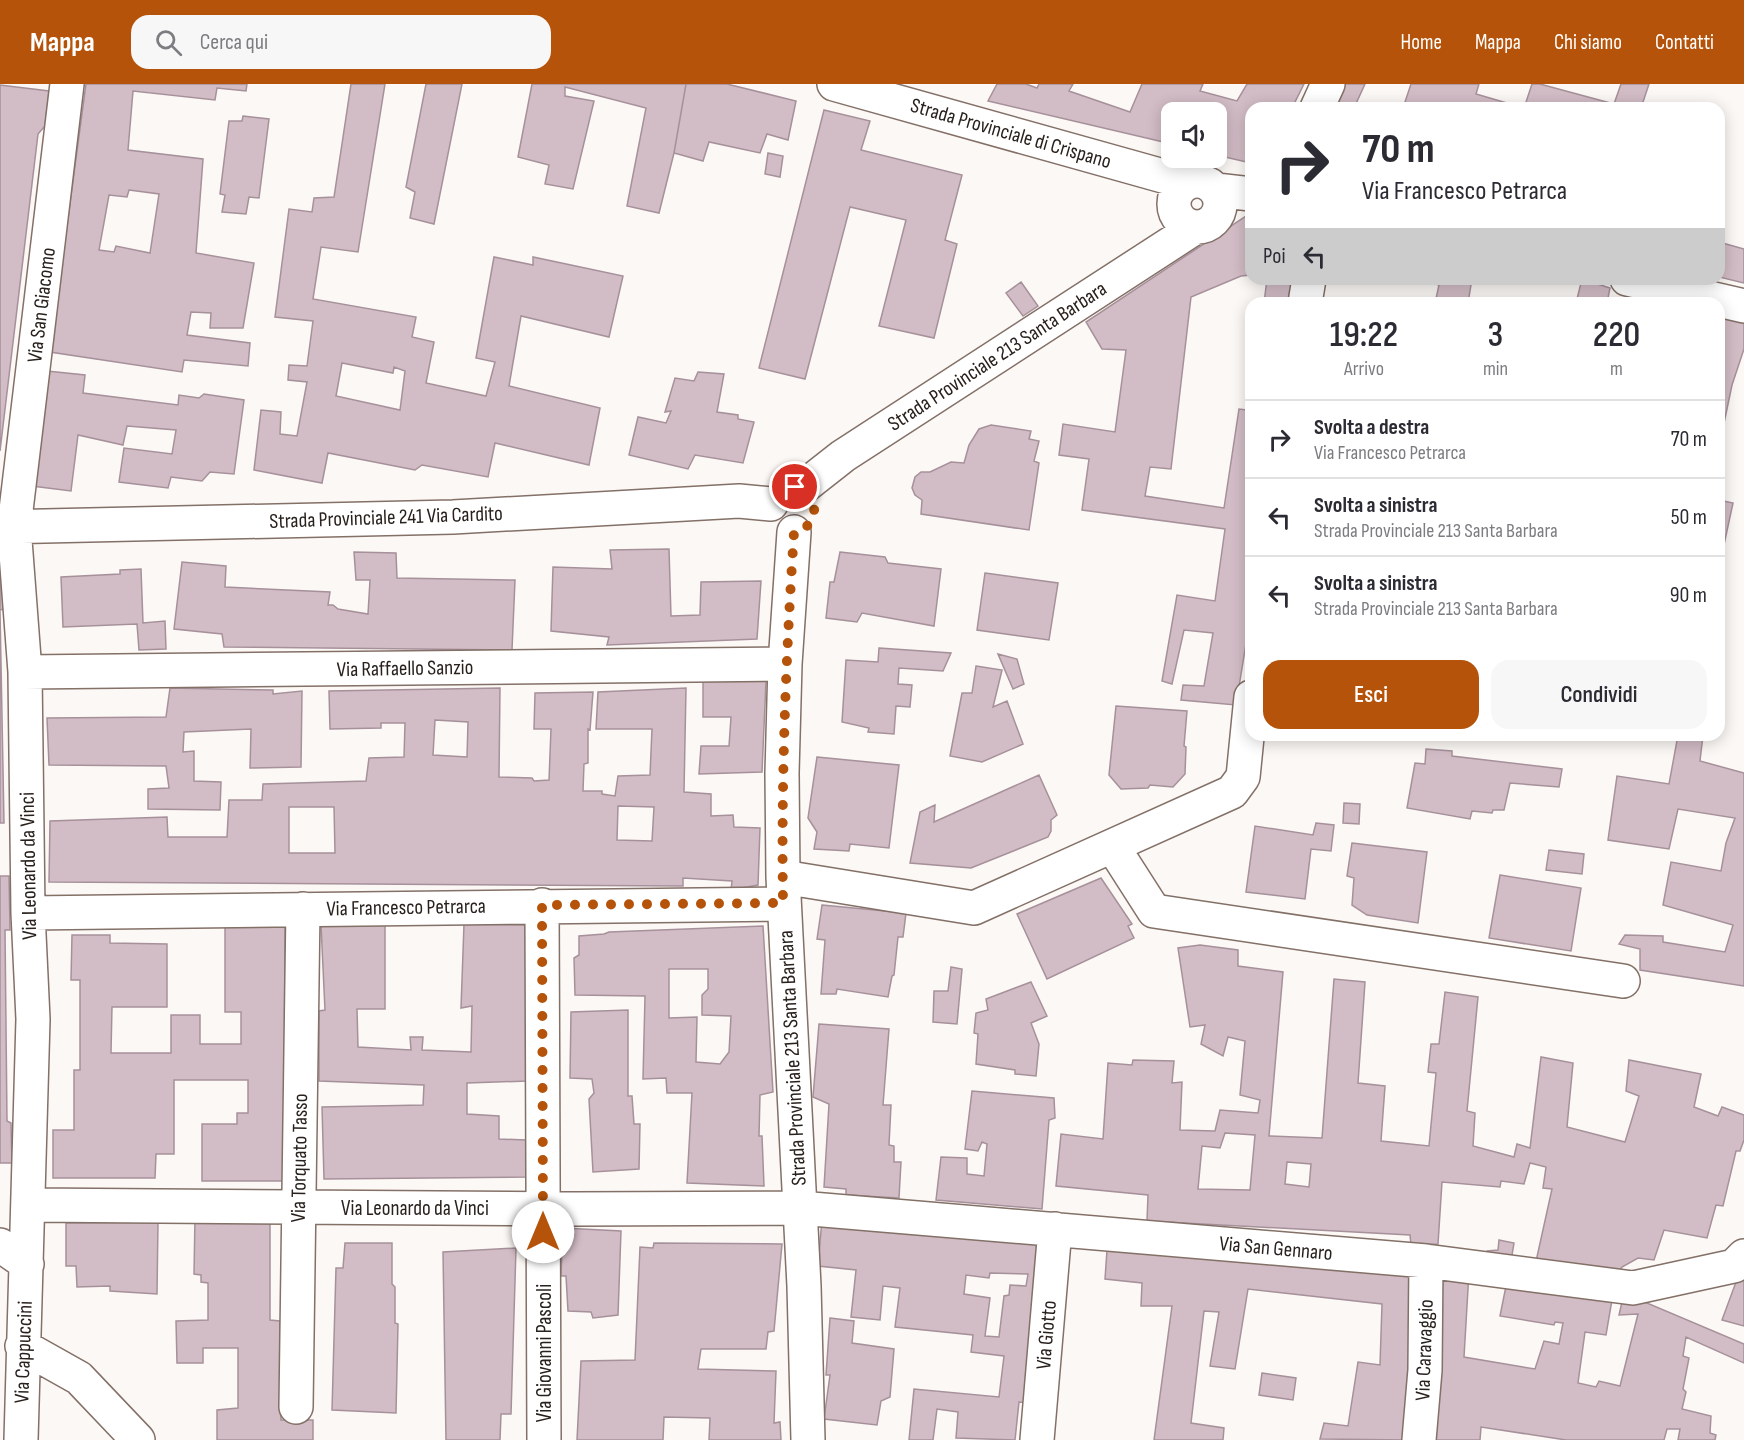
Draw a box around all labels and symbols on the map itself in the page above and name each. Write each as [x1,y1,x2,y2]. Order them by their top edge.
street label: Strada Provinciale di Crispano [908,93,1114,174]
street label: Via San Giacomo [22,246,61,364]
street label: Strada Provinciale 213 Santa Barbara [883,276,1111,437]
pin [769,461,820,512]
street label: Strada Provinciale 241 Via Cardito [269,501,503,534]
street label: Via Raffaello Sanzio [336,655,474,682]
street label: Via Leonardo da Vinci [15,792,42,940]
street label: Via Francesco Petrarca [326,894,486,921]
street label: Strada Provinciale 213 Santa Barbara [773,930,812,1186]
street label: Via Torquato Tasso [286,1093,313,1223]
street label: Via Leonardo da Vinci [341,1196,489,1221]
position arrow [511,1200,575,1264]
street label: Via San Gennaro [1218,1231,1334,1266]
street label: Via Giovanni Pascoli [532,1284,557,1422]
street label: Via Giotto [1031,1299,1062,1371]
street label: Via Caravaggio [1410,1299,1439,1401]
street label: Via Cappuccini [9,1300,38,1404]

